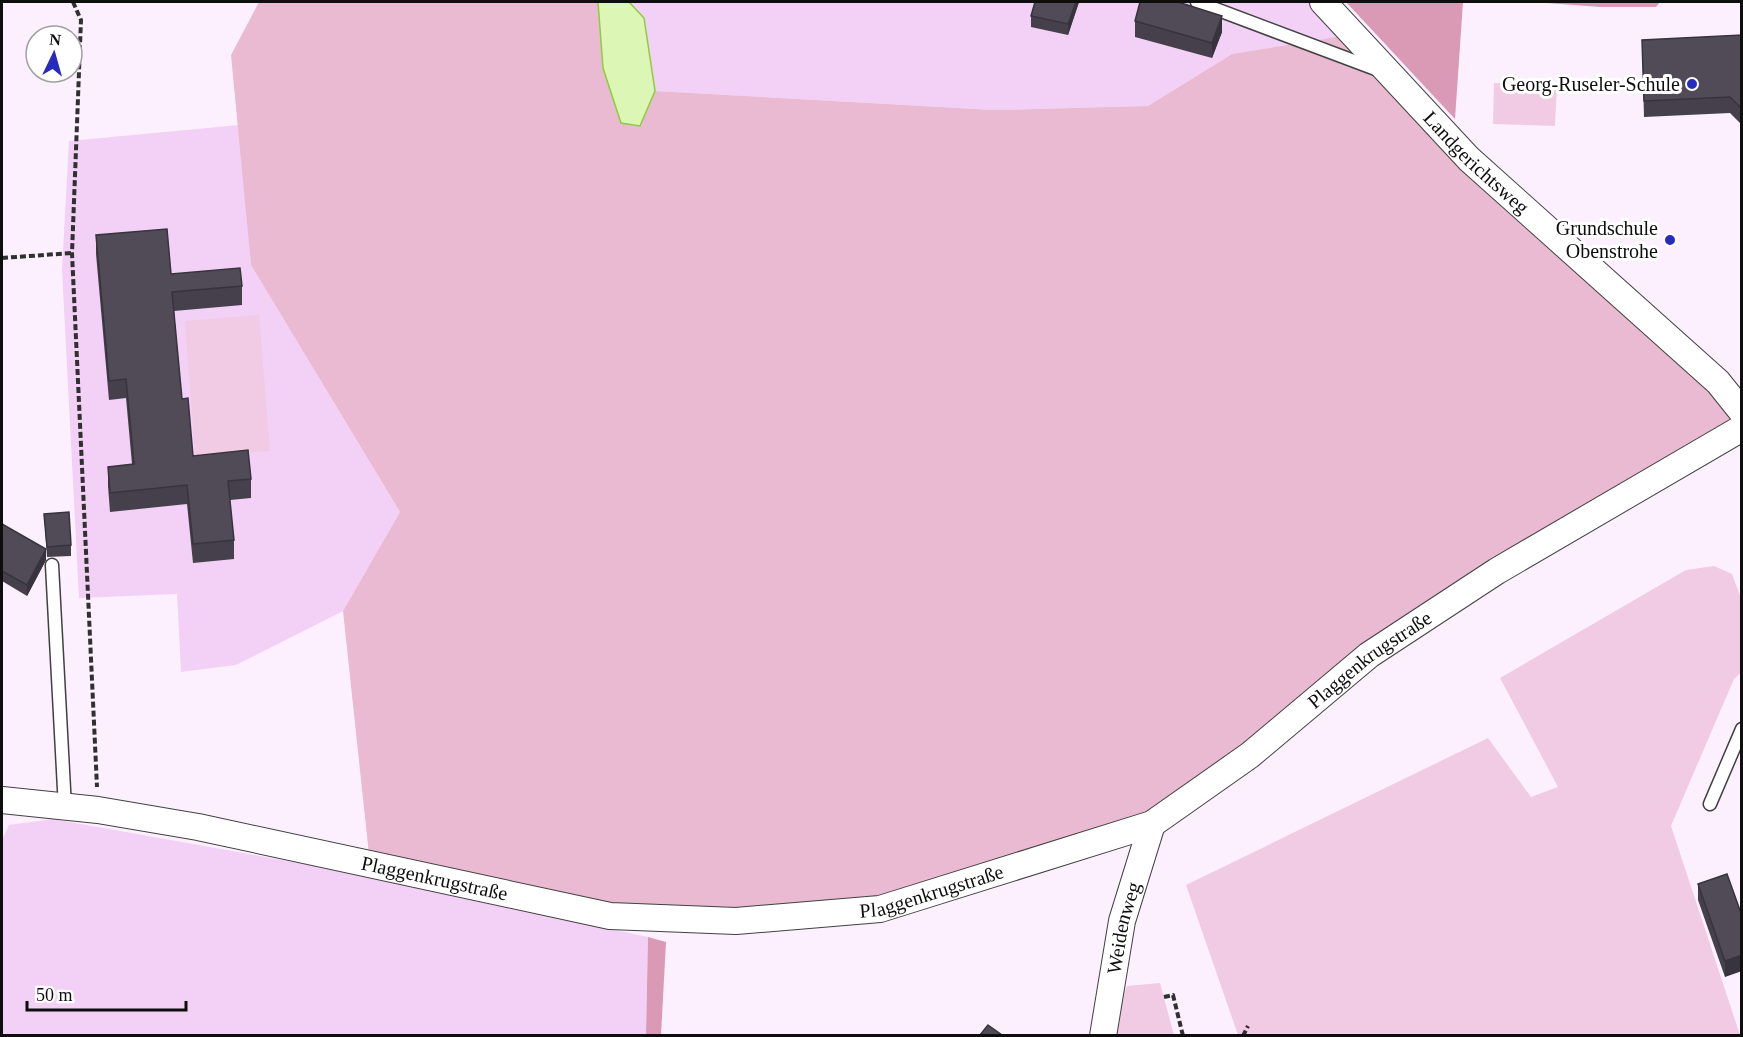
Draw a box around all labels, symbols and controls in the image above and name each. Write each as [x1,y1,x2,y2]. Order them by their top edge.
north arrow [24,24,84,84]
text: N [49,31,62,49]
place label: Georg-Ruseler-Schule [1502,73,1680,96]
marker: Georg-Ruseler-Schule [1685,77,1699,91]
street label: Landgerichtsweg [1419,107,1533,219]
place label: Grundschule Obenstrohe [1556,217,1658,262]
marker: Grundschule Obenstrohe [1663,233,1677,247]
street label: Plaggenkrugstraße [1303,606,1435,713]
street label: Plaggenkrugstraße [359,852,510,905]
street label: Plaggenkrugstraße [859,860,1006,922]
street label: Weidenweg [1102,879,1145,976]
scale bar [27,974,186,1012]
text: 50 m [36,985,73,1005]

